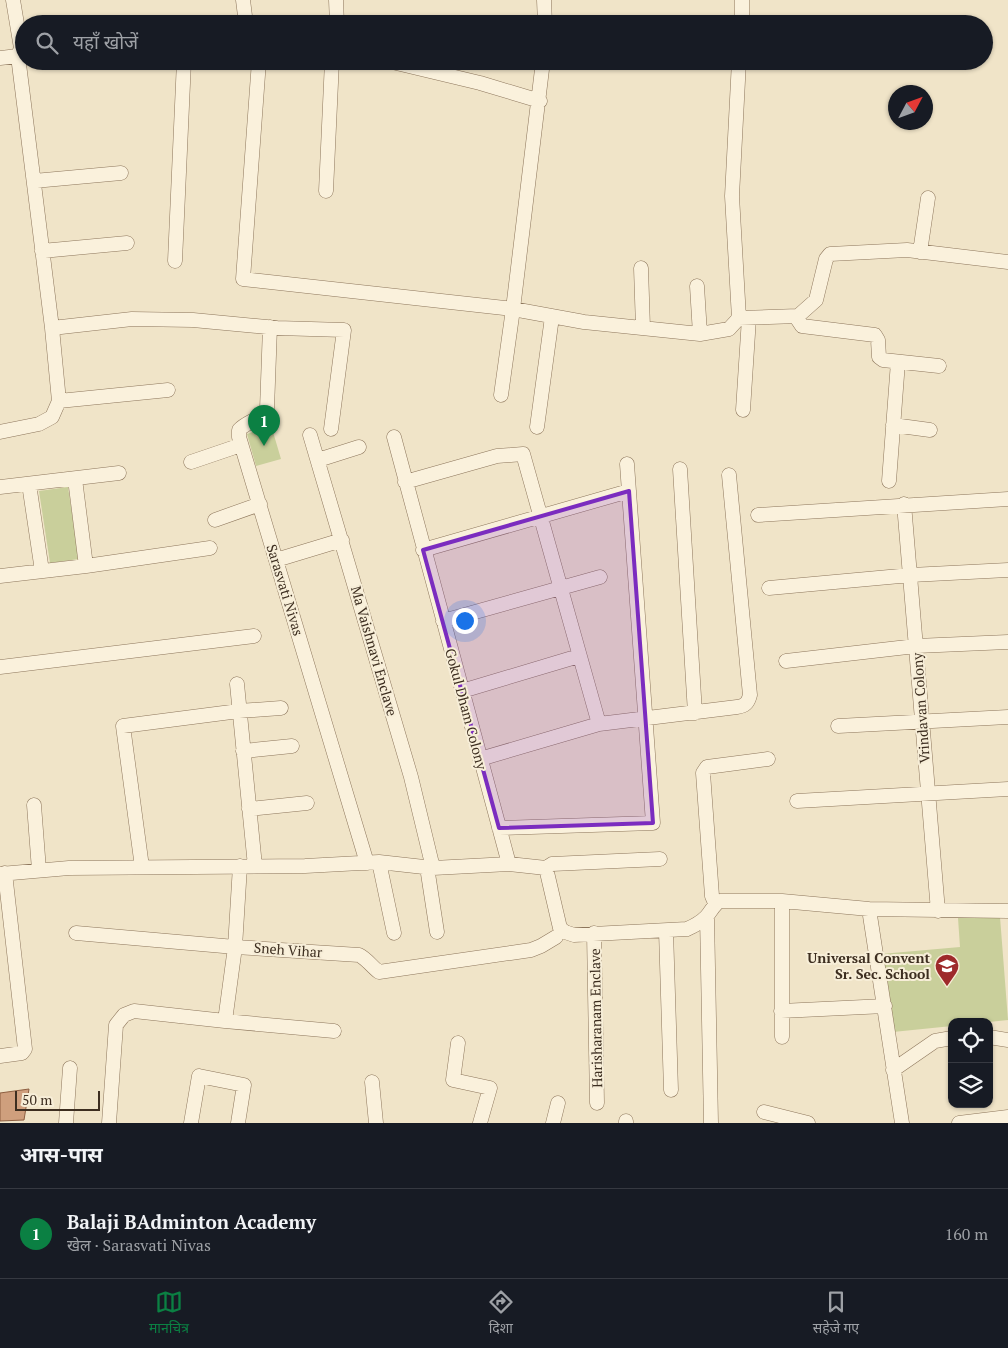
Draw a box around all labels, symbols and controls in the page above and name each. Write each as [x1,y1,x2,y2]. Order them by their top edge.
search box [15,15,993,70]
icon: search [33,29,61,57]
text: यहाँ खोजें [73,29,138,54]
north arrow [888,85,933,130]
pin: 1 [248,405,280,446]
street label: Sarasvati Nivas [263,542,308,638]
street label: Ma Vaishnavi Enclave [347,584,402,718]
your location [452,608,478,634]
street label: Gokul Dham Colony [441,646,492,772]
street label: Vrindavan Colony [907,651,934,764]
street label: Sneh Vihar [253,938,324,961]
street label: Harisharanam Enclave [585,948,606,1088]
place label: Universal Convent Sr. Sec. School [807,948,930,983]
school or university icon: Universal Convent Sr. Sec. School [934,953,960,987]
map controls [948,1018,993,1108]
button: locate [948,1018,993,1063]
button: layers [948,1063,993,1108]
scale bar [15,1088,100,1111]
text: 50 m [22,1090,52,1109]
text: आस-पास [20,1140,103,1168]
text: Balaji BAdminton Academy [67,1209,316,1234]
text: 1 [31,1223,41,1245]
text: 160 m [945,1223,988,1245]
text: खेल · Sarasvati Nivas [67,1234,211,1256]
tab: मानचित्र [149,1288,189,1339]
tab: दिशा [487,1288,515,1339]
tab: सहेजे गए [813,1288,859,1339]

